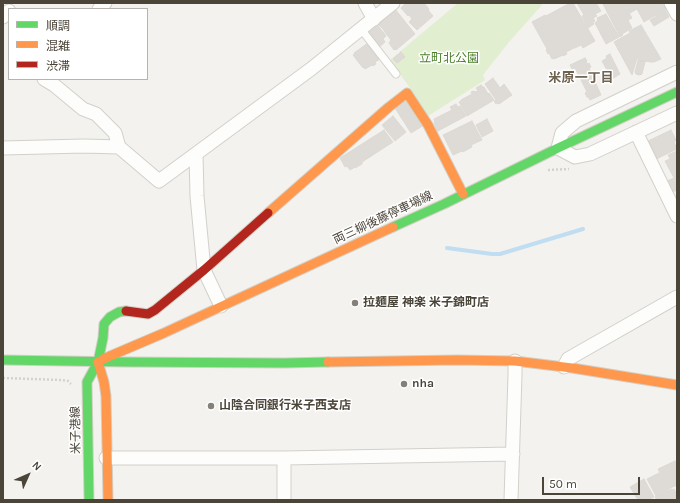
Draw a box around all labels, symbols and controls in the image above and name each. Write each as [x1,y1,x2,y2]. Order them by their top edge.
legend [8,8,148,80]
text: 順調 [46,19,70,33]
text: 混雑 [46,39,70,53]
park label: 立町北公園 [419,52,479,66]
text: 渋滞 [46,59,70,73]
district label: 米原一丁目 [549,70,613,86]
street label: 両三柳後藤停車場線 [331,189,435,247]
place label: 拉麺屋 神楽 米子錦町店 [363,296,489,310]
marker: 拉麺屋 神楽 米子錦町店 [350,298,360,308]
place label: nha [412,377,434,391]
marker: nha [399,379,409,389]
place label: 山陰合同銀行米子西支店 [219,399,351,413]
marker: 山陰合同銀行米子西支店 [206,401,216,411]
street label: 米子港線 [68,406,84,454]
north arrow [8,455,48,495]
text: N [29,459,44,474]
scale bar [544,469,642,495]
text: 50 m [549,477,577,491]

